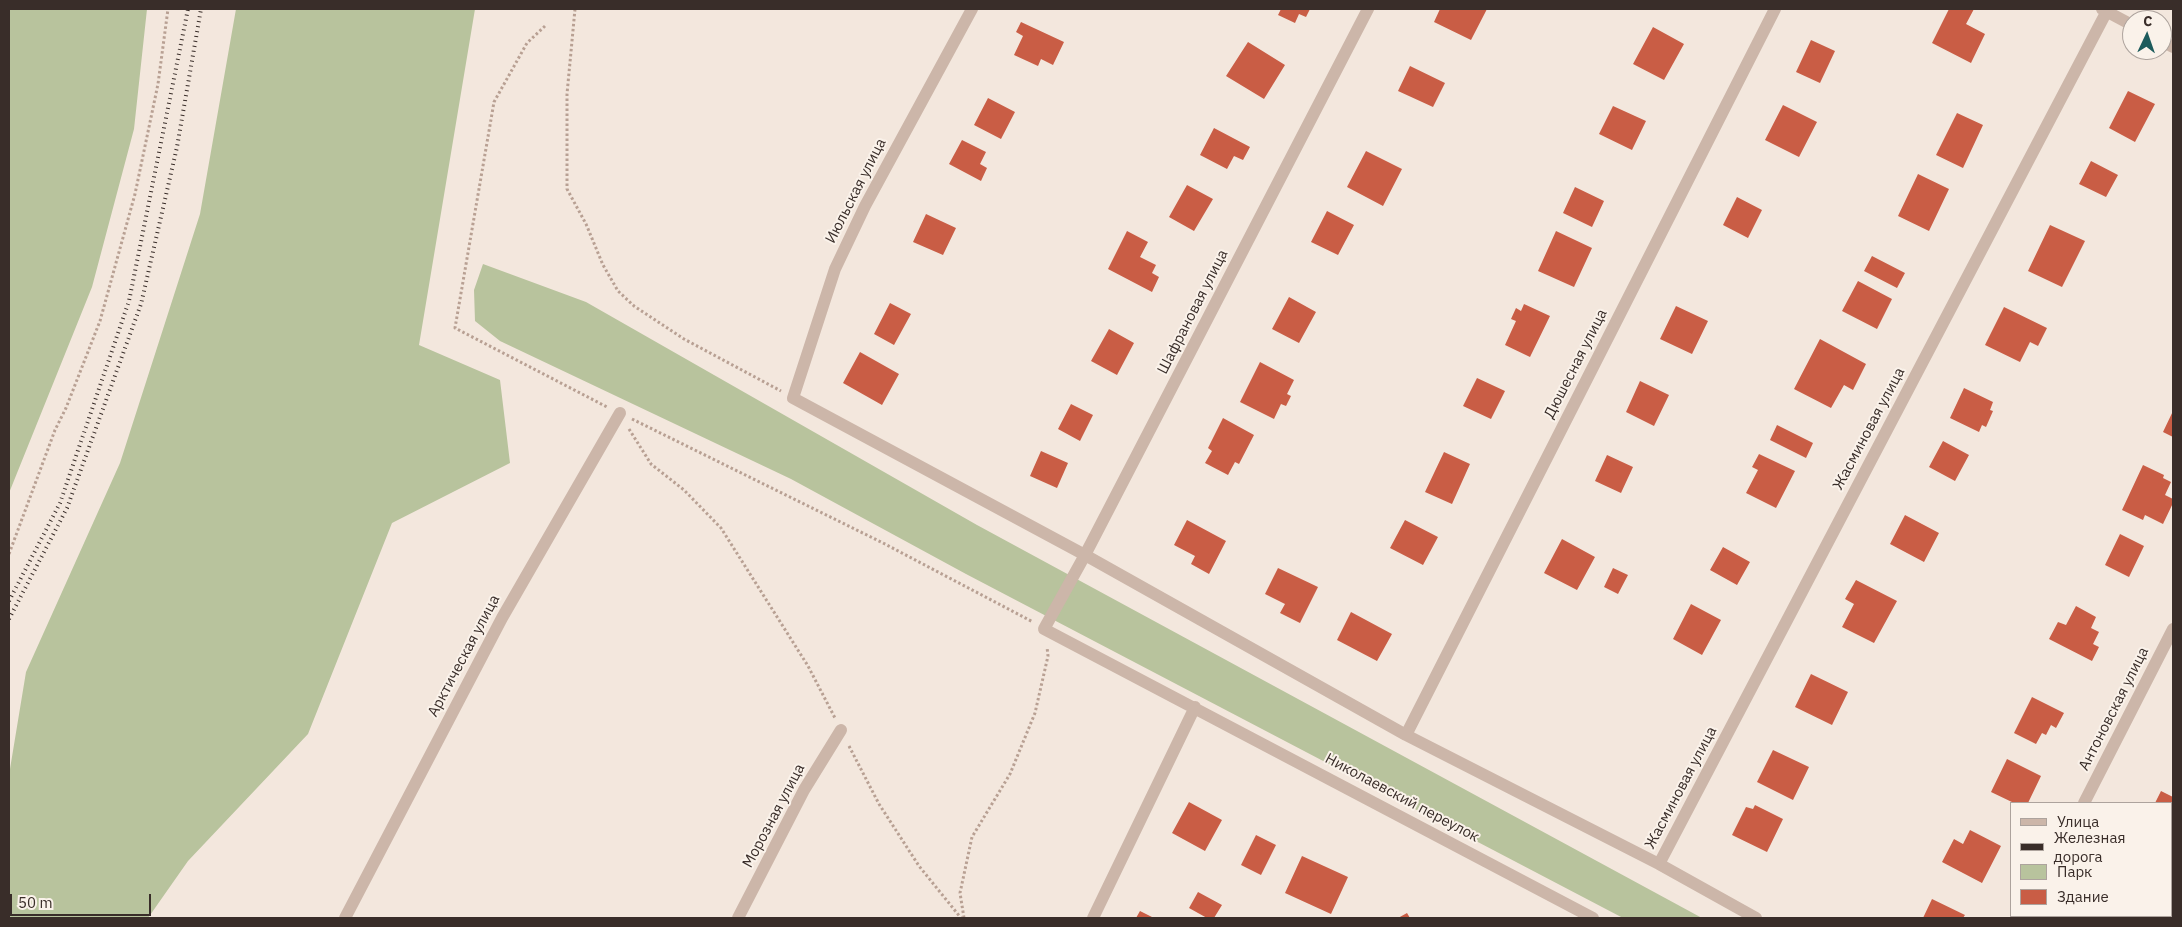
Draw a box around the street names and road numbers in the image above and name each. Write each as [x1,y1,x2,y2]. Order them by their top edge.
street label: Июльская улица [822,136,890,246]
street label: Шафрановая улица [1154,247,1232,377]
street label: Дюшесная улица [1541,306,1611,422]
street label: Жасминовая улица [1829,365,1909,493]
street label: Арктическая улица [424,592,504,720]
street label: Антоновская улица [2075,644,2153,774]
street label: Жасминовая улица [1641,724,1721,852]
street label: Николаевский переулок [1322,750,1482,846]
street label: Морозная улица [739,761,809,871]

